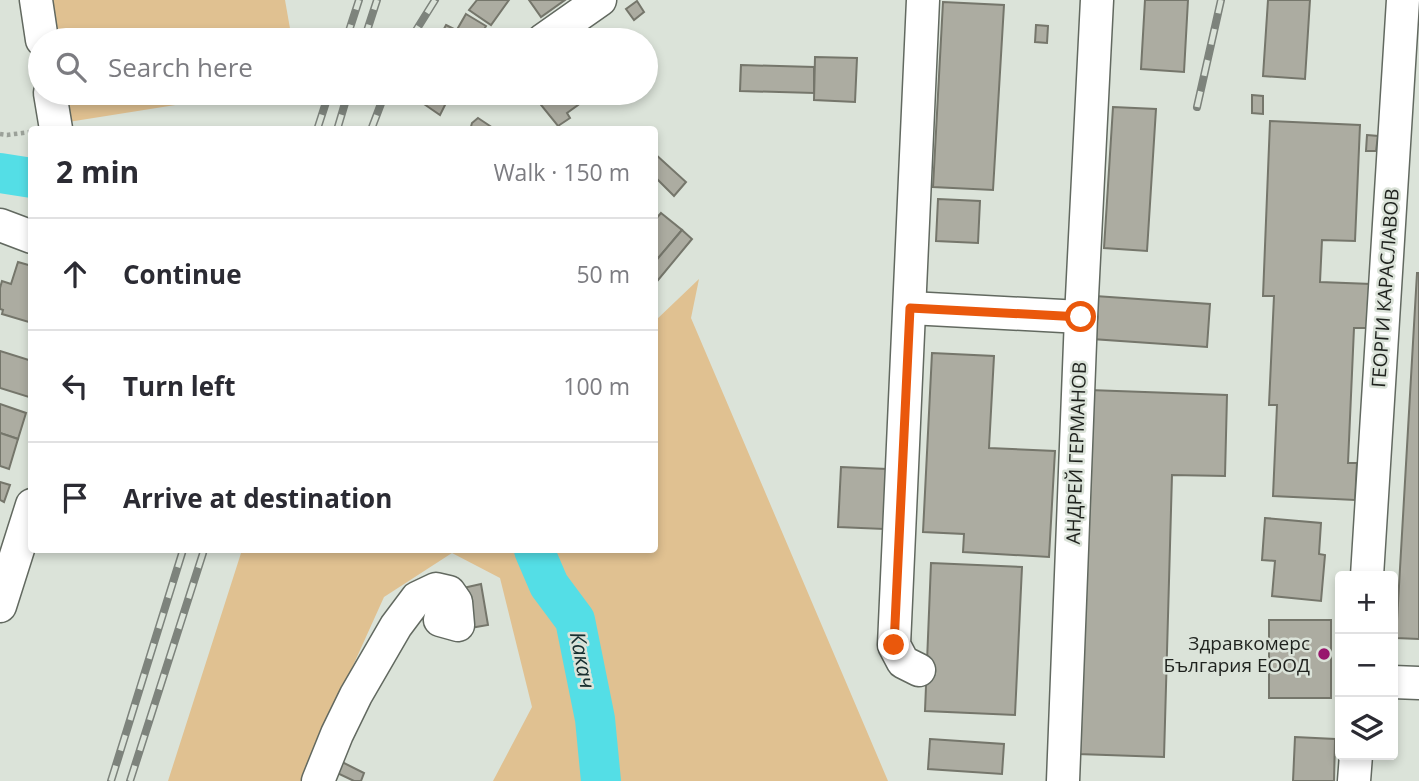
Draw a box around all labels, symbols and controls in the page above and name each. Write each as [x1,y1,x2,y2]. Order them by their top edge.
search box [28,28,658,105]
icon: search [52,48,90,86]
text: Search here [108,49,253,85]
text: 2 min [56,151,139,192]
text: Walk · 150 m [493,156,630,188]
street label: ГЕОРГИ КАРАСЛАВОВ [1365,188,1405,388]
icon: ahead [56,255,94,293]
text: Continue [123,256,242,292]
text: 50 m [576,258,630,290]
route start [1065,301,1096,332]
street label: АНДРЕЙ ГЕРМАНОВ [1060,361,1092,545]
icon: left [56,367,94,405]
text: Turn left [123,368,235,404]
text: 100 m [563,370,630,402]
icon: arrive [56,479,94,517]
text: Arrive at destination [123,480,392,516]
map controls [1335,571,1398,760]
button: + [1335,571,1398,634]
water label: Какач [564,629,602,691]
route end [878,629,909,660]
place label: Здравкомерс България ЕООД [1163,630,1310,678]
button: − [1335,634,1398,697]
marker: Здравкомерс България ЕООД [1316,646,1332,662]
button: layers [1335,697,1398,760]

